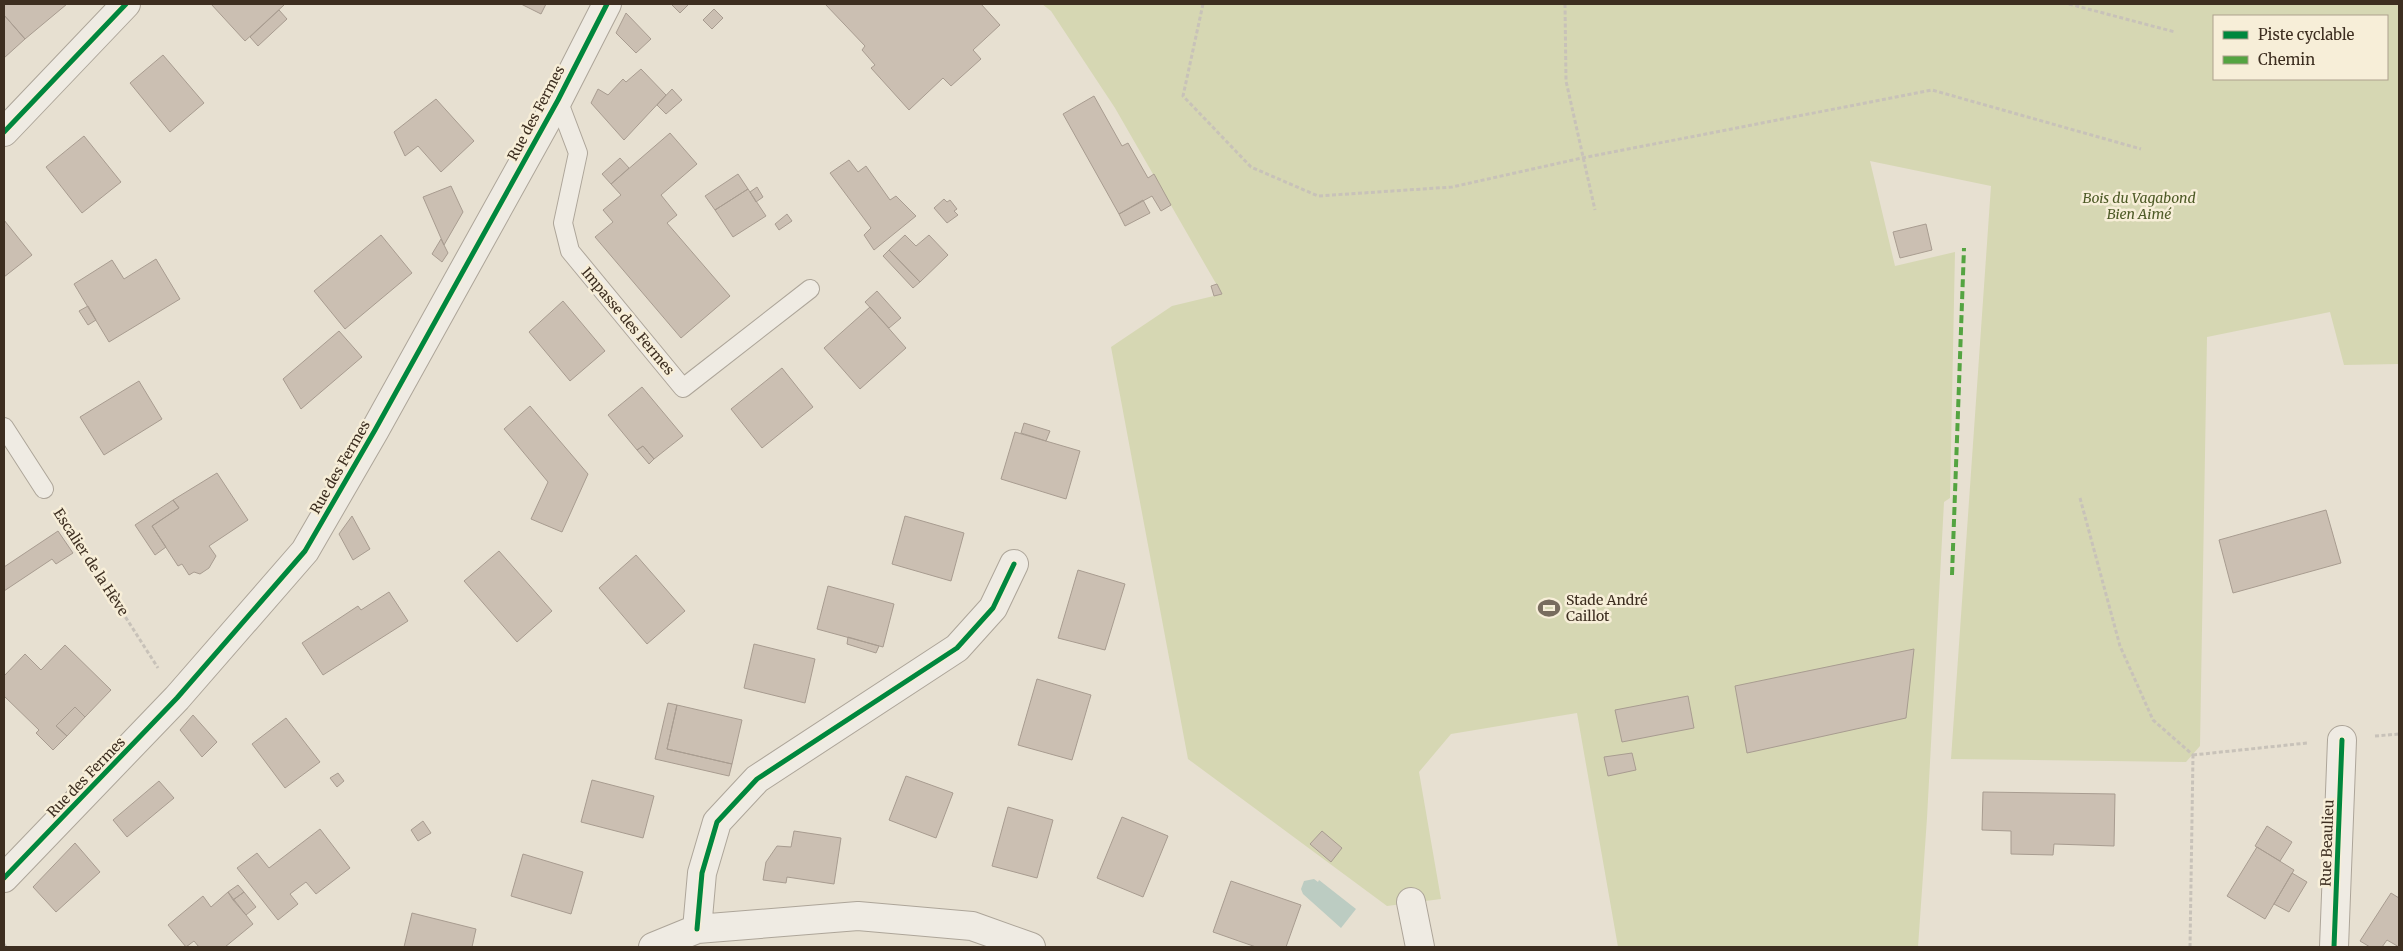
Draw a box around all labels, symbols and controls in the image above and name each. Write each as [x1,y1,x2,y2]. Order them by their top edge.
legend [2213,15,2388,80]
text: Piste cyclable [2258,25,2355,44]
text: Chemin [2258,50,2315,69]
street label: Rue des Fermes [503,62,569,164]
park label: Bois du Vagabond Bien Aimé [2082,189,2196,223]
street label: Impasse des Fermes [578,263,678,379]
street label: Rue des Fermes [306,417,374,517]
street label: Escalier de la Hève [50,505,132,619]
place label: Stade André Caillot [1566,591,1647,625]
sports icon: Stade André Caillot [1536,595,1562,621]
street label: Rue des Fermes [43,733,129,821]
street label: Rue Beaulieu [2316,799,2338,887]

